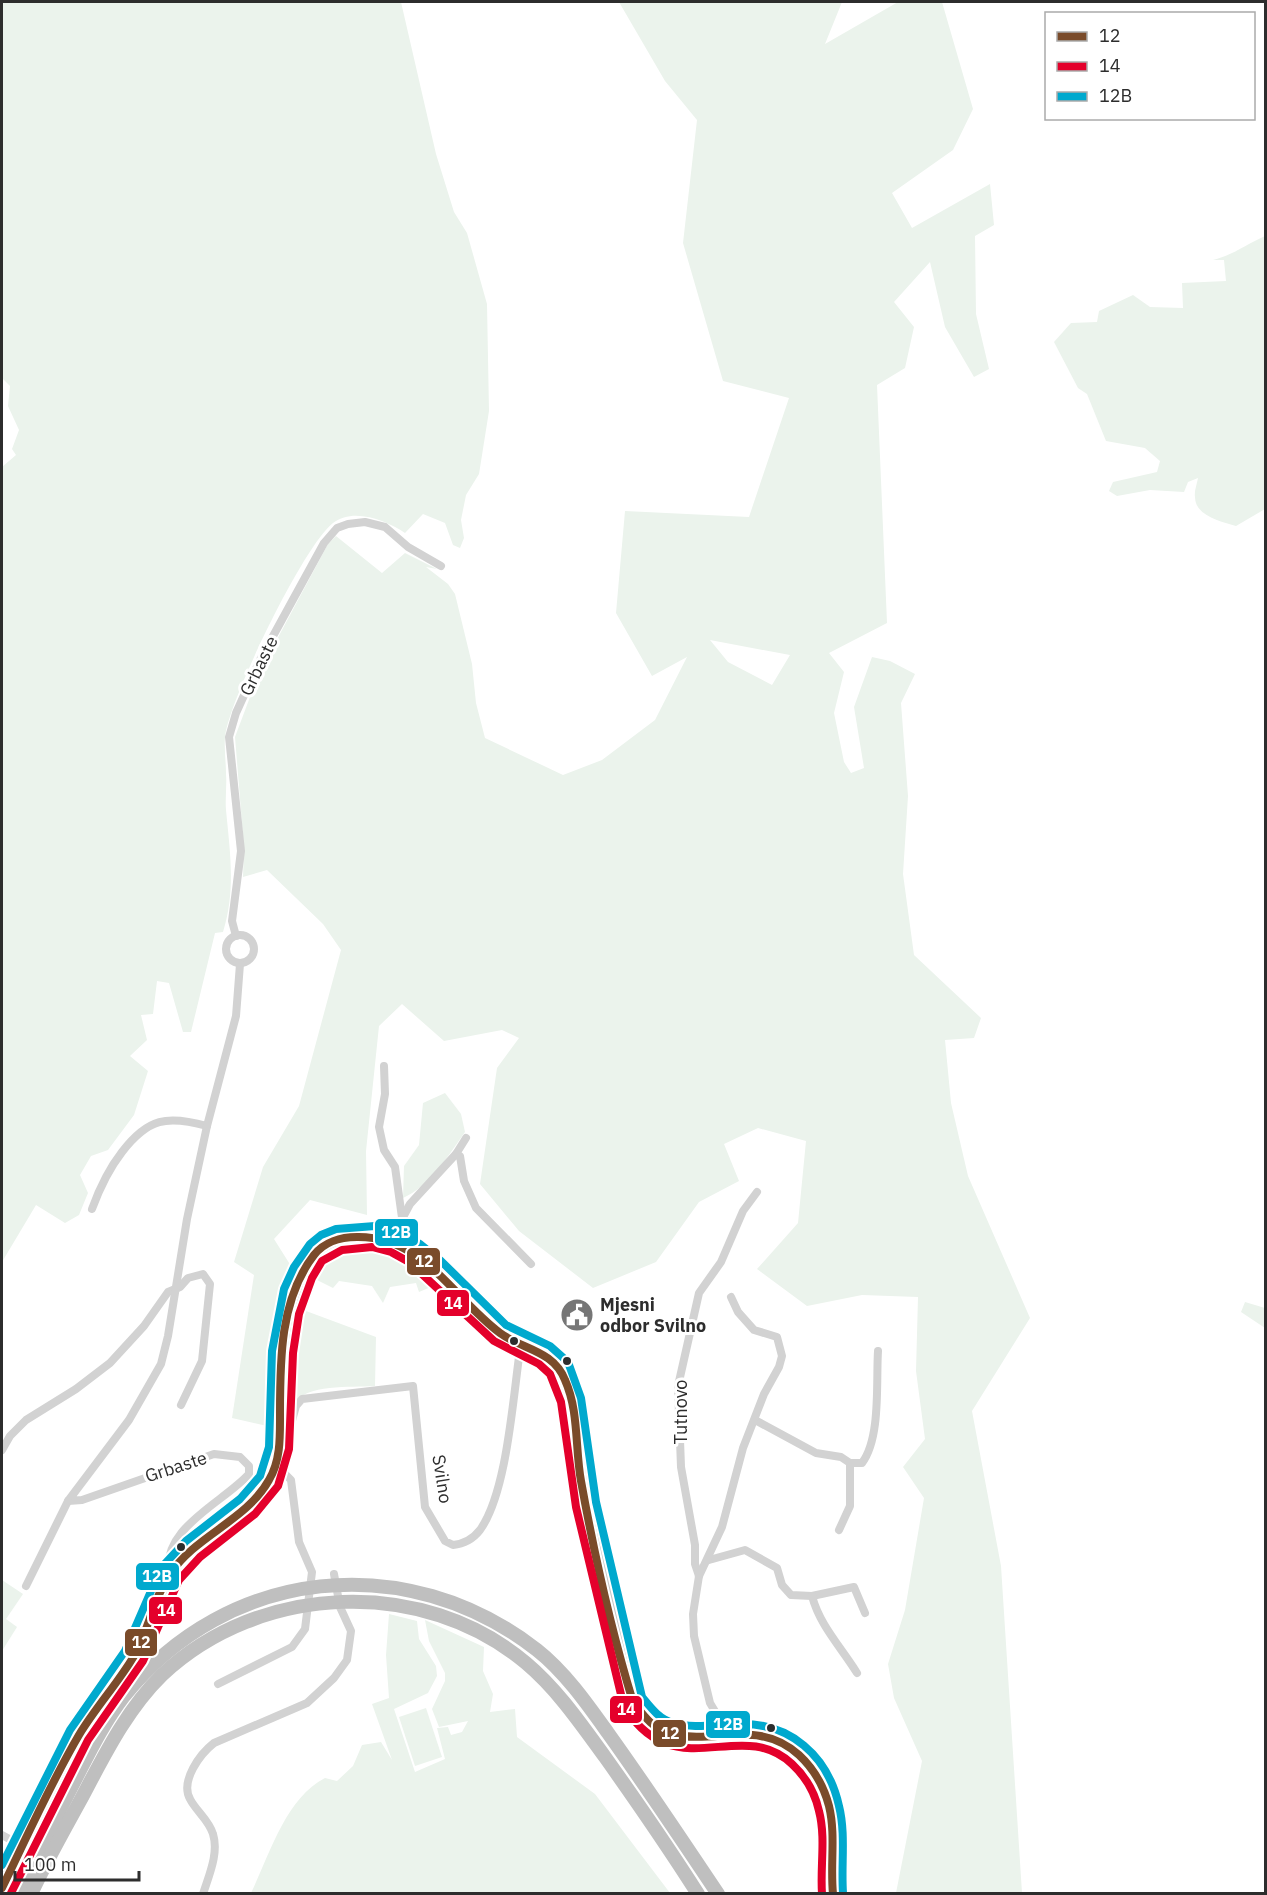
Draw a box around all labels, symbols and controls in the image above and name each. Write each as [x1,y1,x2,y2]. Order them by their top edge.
legend [1045,12,1255,120]
text: 12 [1099,24,1121,47]
text: 14 [1099,54,1121,77]
text: 12B [1099,84,1132,107]
street label: Grbaste [234,632,283,700]
line badge: 12B [374,1218,419,1247]
text: 12B [381,1222,411,1242]
line badge: 12 [406,1247,441,1276]
text: 12 [414,1251,434,1271]
line badge: 14 [436,1289,470,1317]
text: 14 [443,1293,463,1313]
place label: Mjesni odbor Svilno [600,1293,706,1337]
public building icon: Mjesni odbor Svilno [559,1297,595,1333]
unlabelled marker [508,1335,520,1347]
unlabelled marker [561,1355,573,1367]
street label: Tutnovo [669,1380,692,1444]
street label: Grbaste [142,1446,210,1487]
street label: Svilno [427,1453,458,1505]
unlabelled marker [175,1541,187,1553]
line badge: 12B [135,1562,180,1591]
text: 12B [142,1566,172,1586]
line badge: 14 [148,1596,183,1625]
text: 14 [156,1600,176,1620]
line badge: 12 [124,1628,158,1657]
text: 12 [131,1632,151,1652]
line badge: 14 [609,1695,643,1724]
text: 14 [616,1699,636,1719]
line badge: 12B [705,1710,751,1739]
text: 12B [713,1714,743,1734]
line badge: 12 [652,1719,687,1748]
unlabelled marker [765,1722,777,1734]
text: 12 [660,1723,680,1743]
scale bar [15,1844,140,1882]
text: 100 m [24,1853,76,1876]

